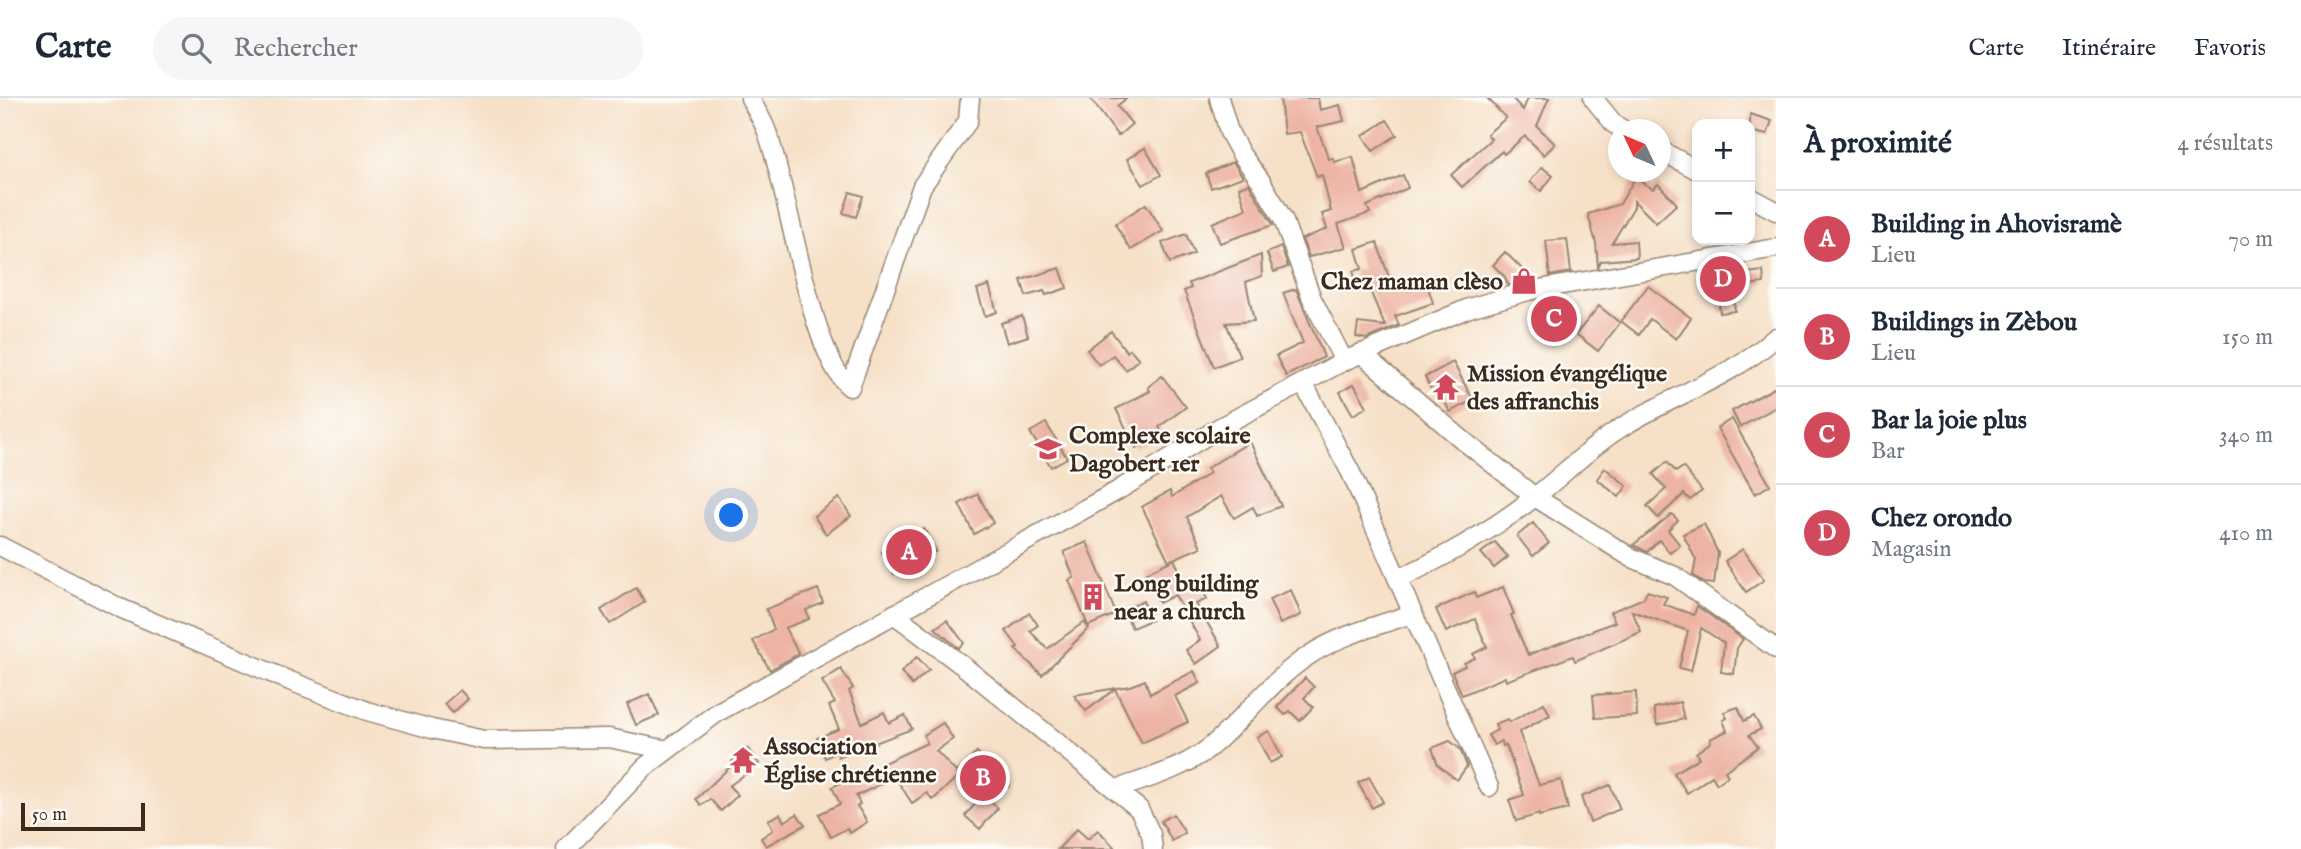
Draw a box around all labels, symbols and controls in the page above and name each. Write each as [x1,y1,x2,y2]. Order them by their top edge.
search box [153,17,643,80]
text: Carte [35,27,111,69]
icon: search [177,29,215,67]
text: Rechercher [233,32,358,65]
text: Carte [1968,33,2024,64]
text: Itinéraire [2062,33,2156,64]
text: Favoris [2194,33,2266,64]
north arrow [1608,119,1671,182]
map controls [1692,119,1755,245]
button: + [1692,119,1755,182]
text: À proximité [1804,125,1952,163]
text: 4 résultats [2178,129,2273,158]
button: − [1692,182,1755,245]
text: Building in Ahovisramè [1871,208,2122,241]
text: A [1819,225,1835,254]
text: 70 m [2228,225,2273,254]
text: Lieu [1871,241,1916,270]
pin: D [1700,253,1746,305]
shop icon: Chez maman clèso [1509,266,1539,296]
place label: Chez maman clèso [1321,267,1503,298]
pin: C [1531,293,1577,345]
text: Buildings in Zèbou [1871,306,2077,339]
text: B [1819,323,1835,352]
text: 150 m [2222,323,2273,352]
text: Lieu [1871,339,1916,368]
place label: Mission évangélique des affranchis [1467,359,1667,418]
temple icon: Mission évangélique des affranchis [1431,372,1461,402]
text: Bar la joie plus [1871,404,2027,437]
place label: Complexe scolaire Dagobert 1er [1069,421,1251,480]
text: C [1819,421,1835,450]
text: 340 m [2219,421,2273,450]
school or university icon: Complexe scolaire Dagobert 1er [1033,434,1063,464]
text: Bar [1871,437,1905,466]
your location [714,498,748,532]
text: Chez orondo [1871,502,2012,535]
text: D [1818,519,1836,548]
text: 410 m [2219,519,2273,548]
pin: A [886,526,932,578]
text: Magasin [1871,535,1951,564]
place label: Long building near a church [1114,569,1259,628]
building icon: Long building near a church [1078,582,1108,612]
place label: Association Église chrétienne [763,732,936,791]
temple icon: Association Église chrétienne [728,745,758,775]
pin: B [960,752,1006,804]
scale bar [21,800,145,832]
text: 50 m [32,803,67,827]

